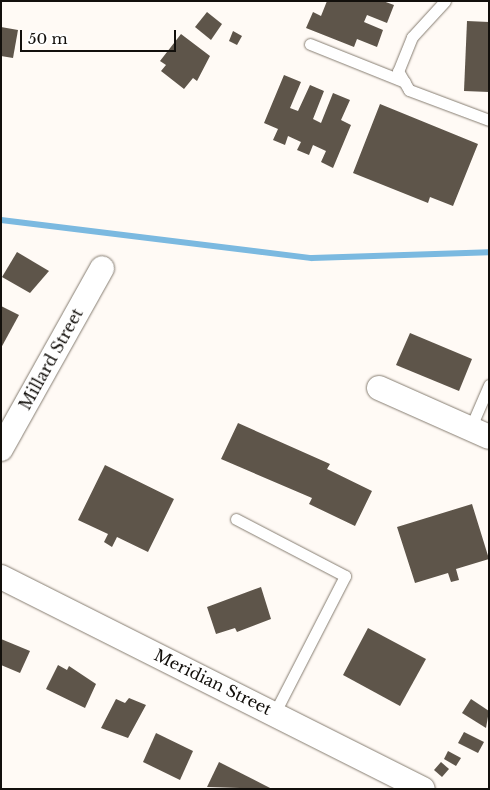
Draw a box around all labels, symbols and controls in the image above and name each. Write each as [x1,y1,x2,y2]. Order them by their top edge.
scale bar [22,20,179,52]
text: 50 m [28,29,68,48]
street label: Millard Street [15,305,87,413]
street label: Meridian Street [151,645,275,719]

